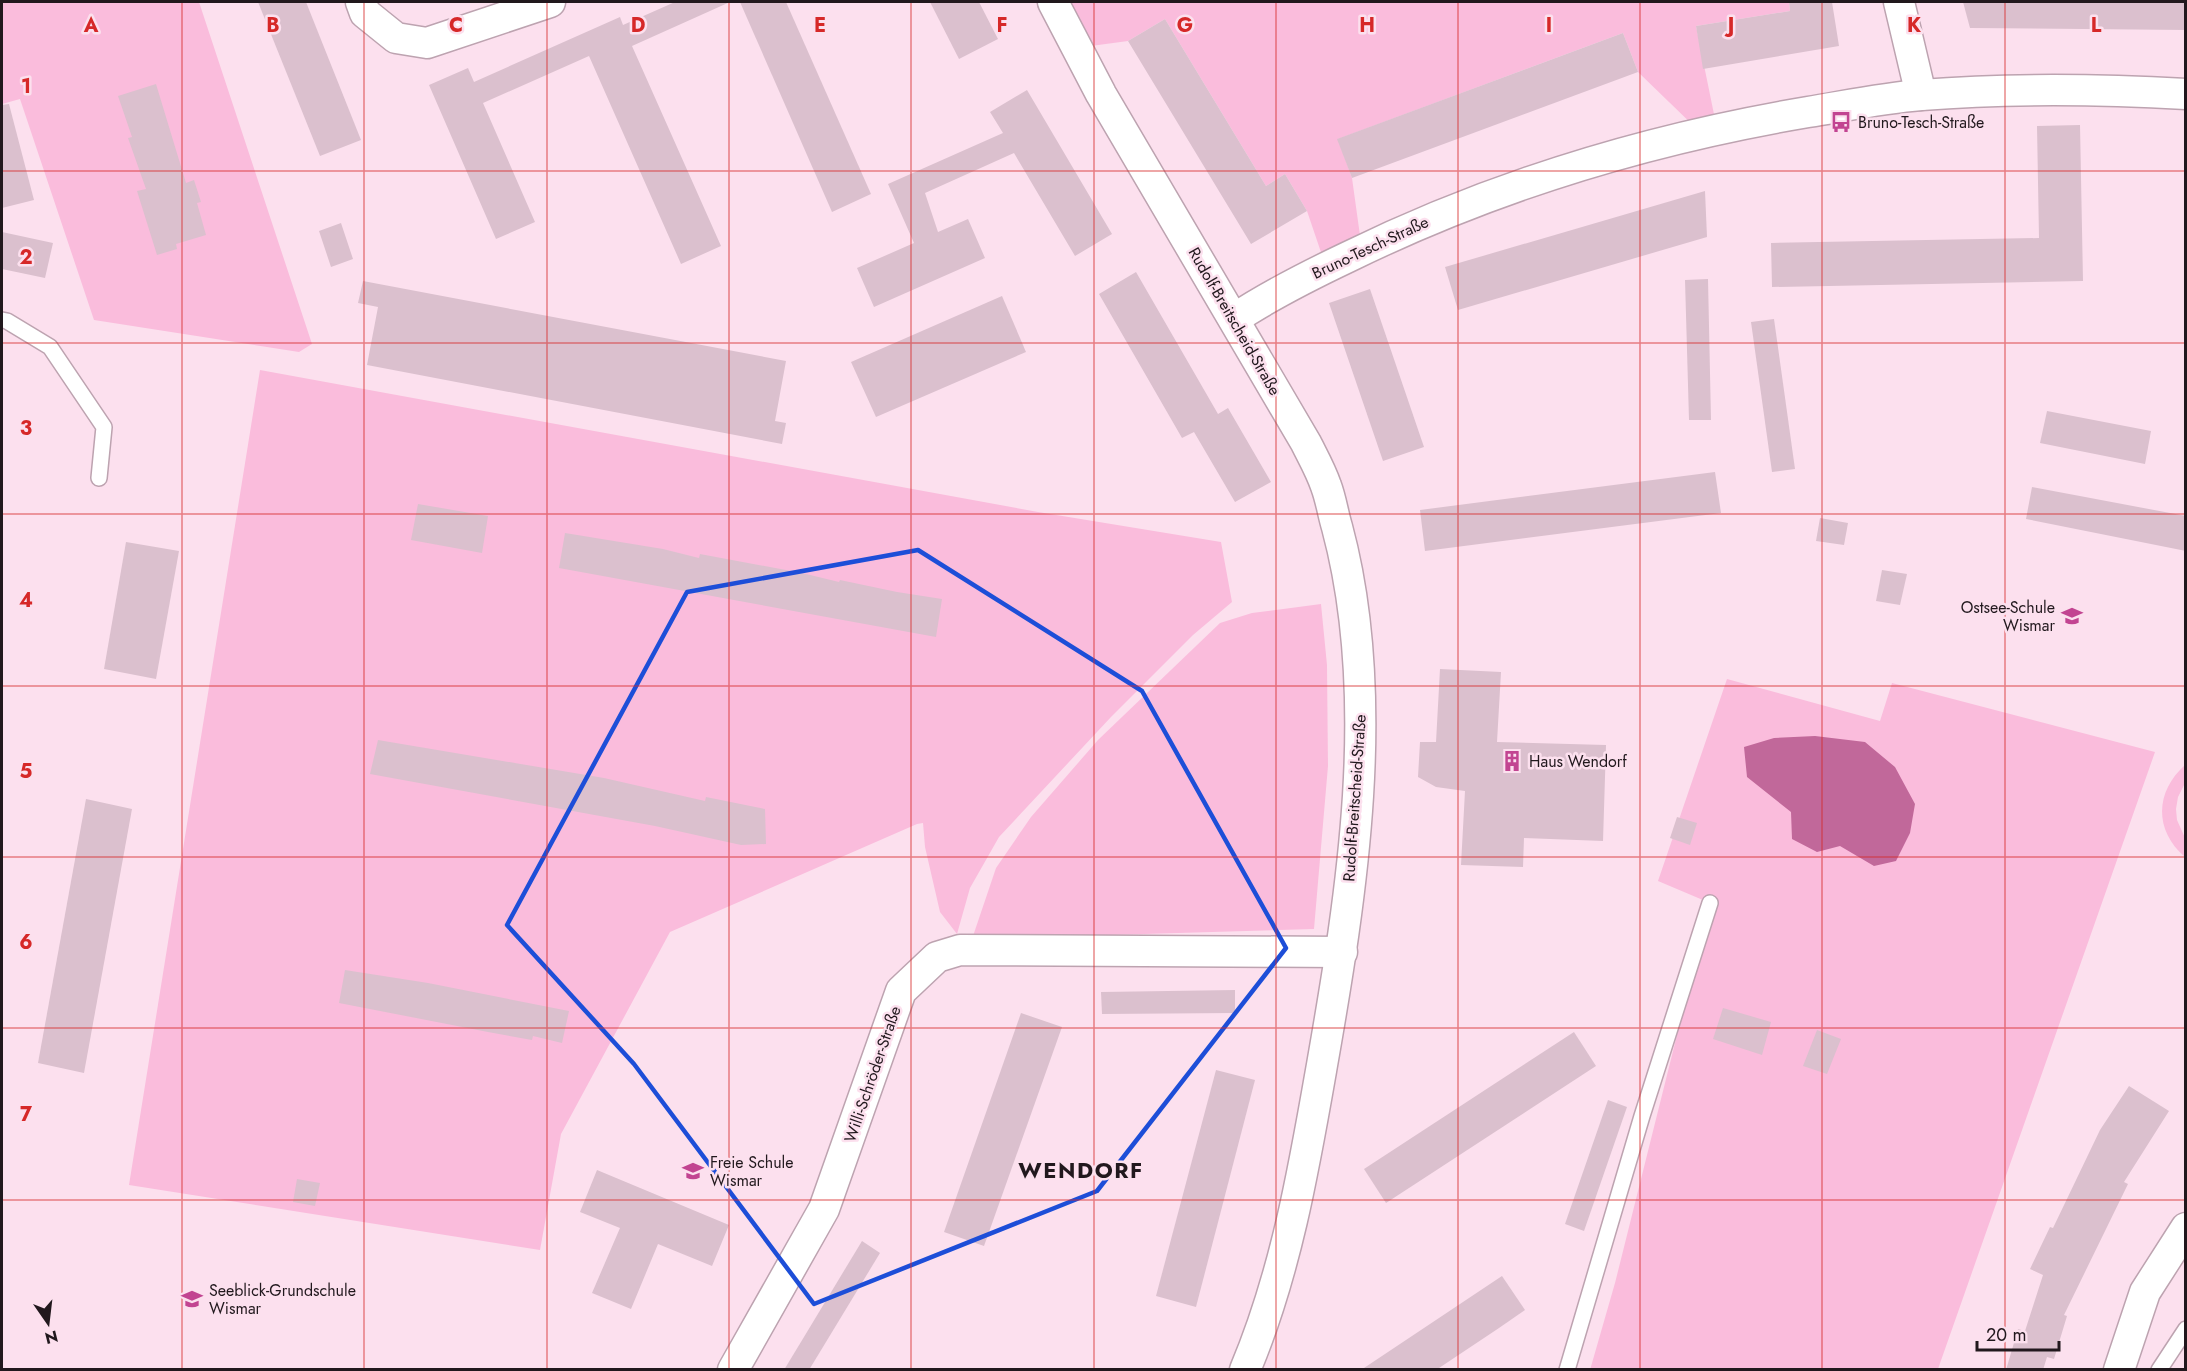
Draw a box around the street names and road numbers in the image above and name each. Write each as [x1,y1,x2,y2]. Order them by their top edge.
street label: Bruno-Tesch-Straße [1308,210,1432,285]
street label: Rudolf-Breitscheid-Straße [1183,243,1286,400]
street label: Rudolf-Breitscheid-Straße [1337,714,1372,882]
street label: Willi-Schröder-Straße [838,1003,907,1145]

